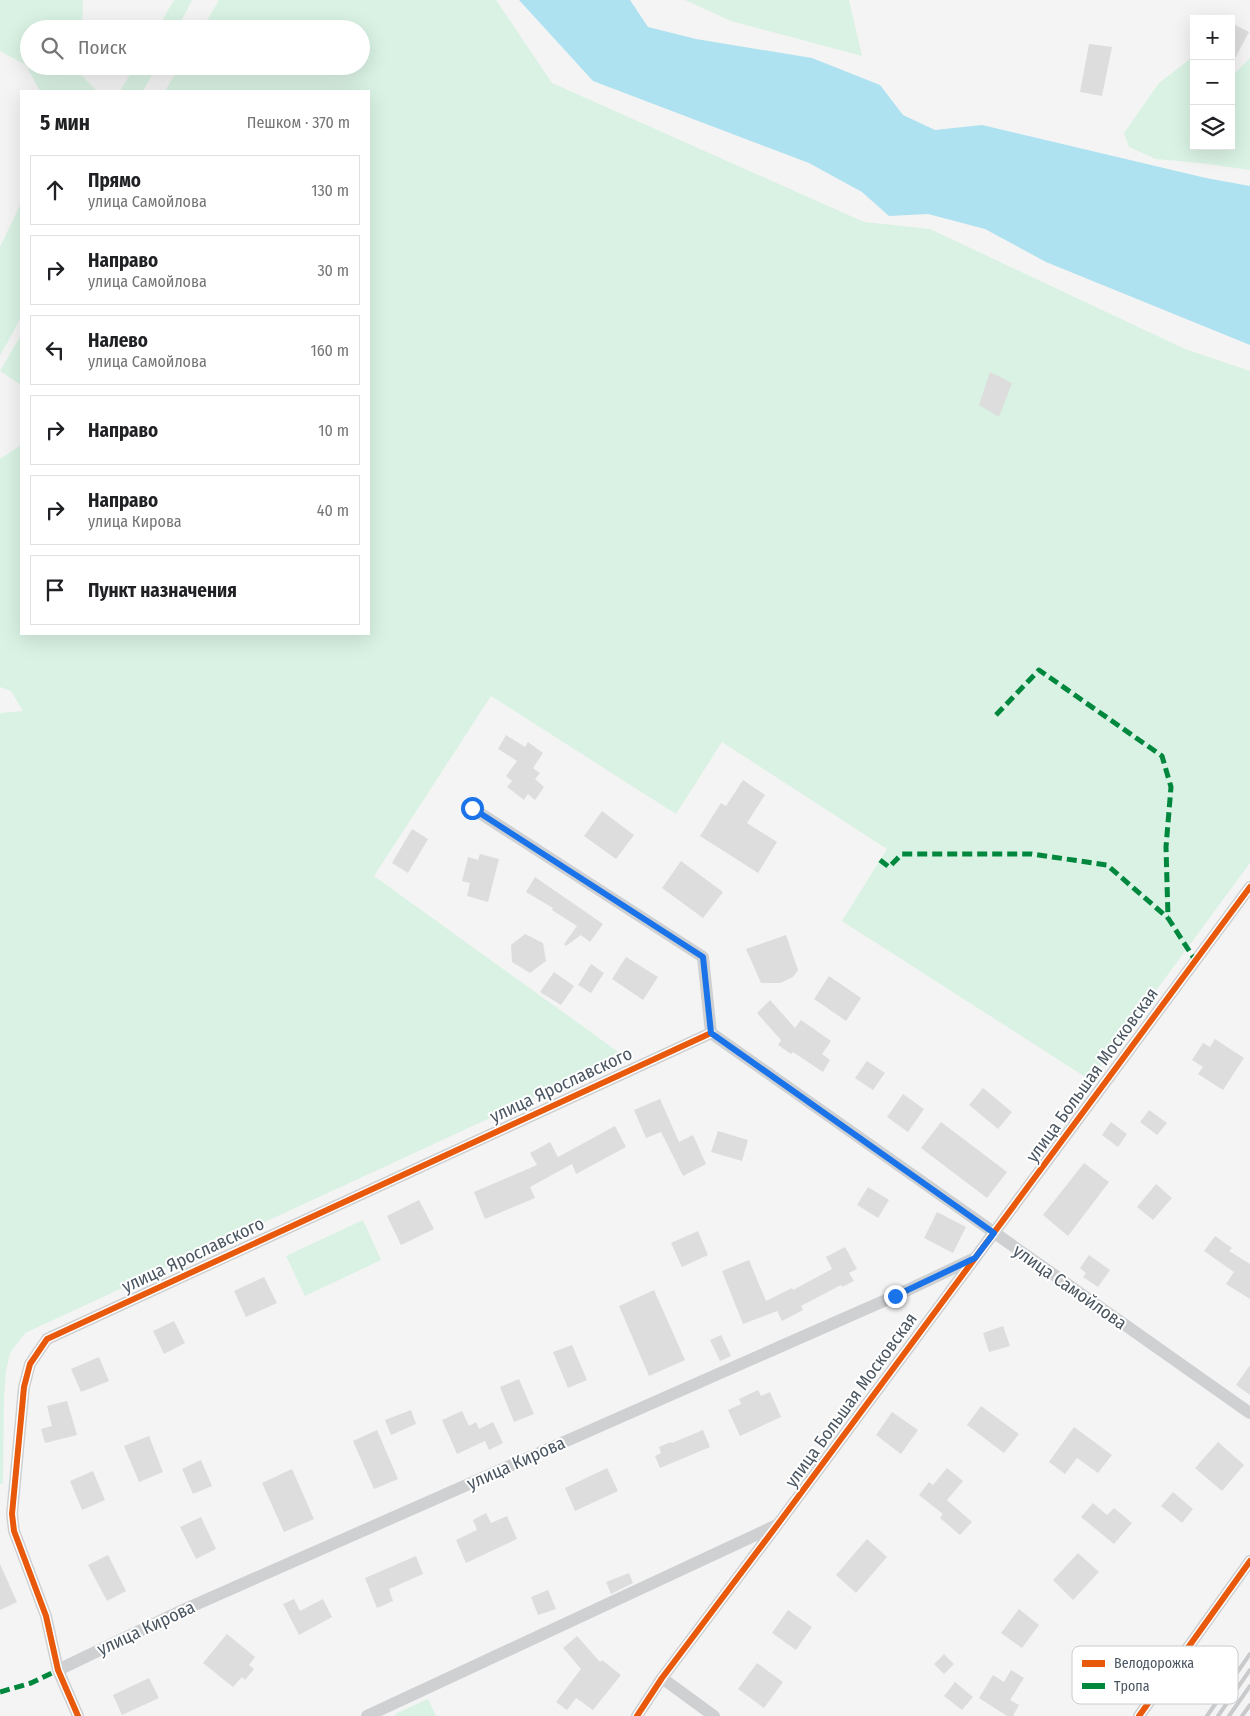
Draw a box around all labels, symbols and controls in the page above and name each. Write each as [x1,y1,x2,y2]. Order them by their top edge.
map controls [1190,15,1235,150]
button: + [1190,15,1235,60]
search box [20,20,370,75]
icon: search [38,34,66,62]
text: Поиск [78,36,127,59]
button: − [1190,60,1235,105]
button: layers [1190,105,1235,150]
text: 5 мин [40,110,90,136]
text: Пешком · 370 m [247,113,350,132]
text: Прямо [88,169,141,192]
icon: ahead [41,176,69,204]
text: 130 m [311,181,349,200]
text: улица Самойлова [88,192,207,211]
text: Направо [88,249,158,272]
icon: right [41,256,69,284]
text: 30 m [317,261,349,280]
text: улица Самойлова [88,272,207,291]
text: Налево [88,329,148,352]
icon: left [41,336,69,364]
text: 160 m [310,341,349,360]
text: улица Самойлова [88,352,207,371]
icon: right [41,416,69,444]
text: Направо [88,419,158,442]
text: 10 m [318,421,349,440]
text: Направо [88,489,158,512]
icon: right [41,496,69,524]
text: 40 m [317,501,349,520]
text: улица Кирова [88,512,182,531]
icon: arrive [41,576,69,604]
text: Пункт назначения [88,579,237,602]
route start [461,797,484,820]
street label: улица Большая Московская [1021,983,1163,1167]
street label: улица Ярославского [486,1042,636,1128]
street label: улица Ярославского [118,1212,268,1298]
street label: улица Самойлова [1009,1240,1131,1334]
route end [884,1285,907,1308]
street label: улица Большая Московская [780,1308,922,1492]
street label: улица Кирова [463,1431,569,1494]
street label: улица Кирова [94,1596,199,1660]
legend [1072,1646,1238,1704]
text: Велодорожка [1114,1655,1194,1672]
text: Тропа [1114,1678,1150,1695]

